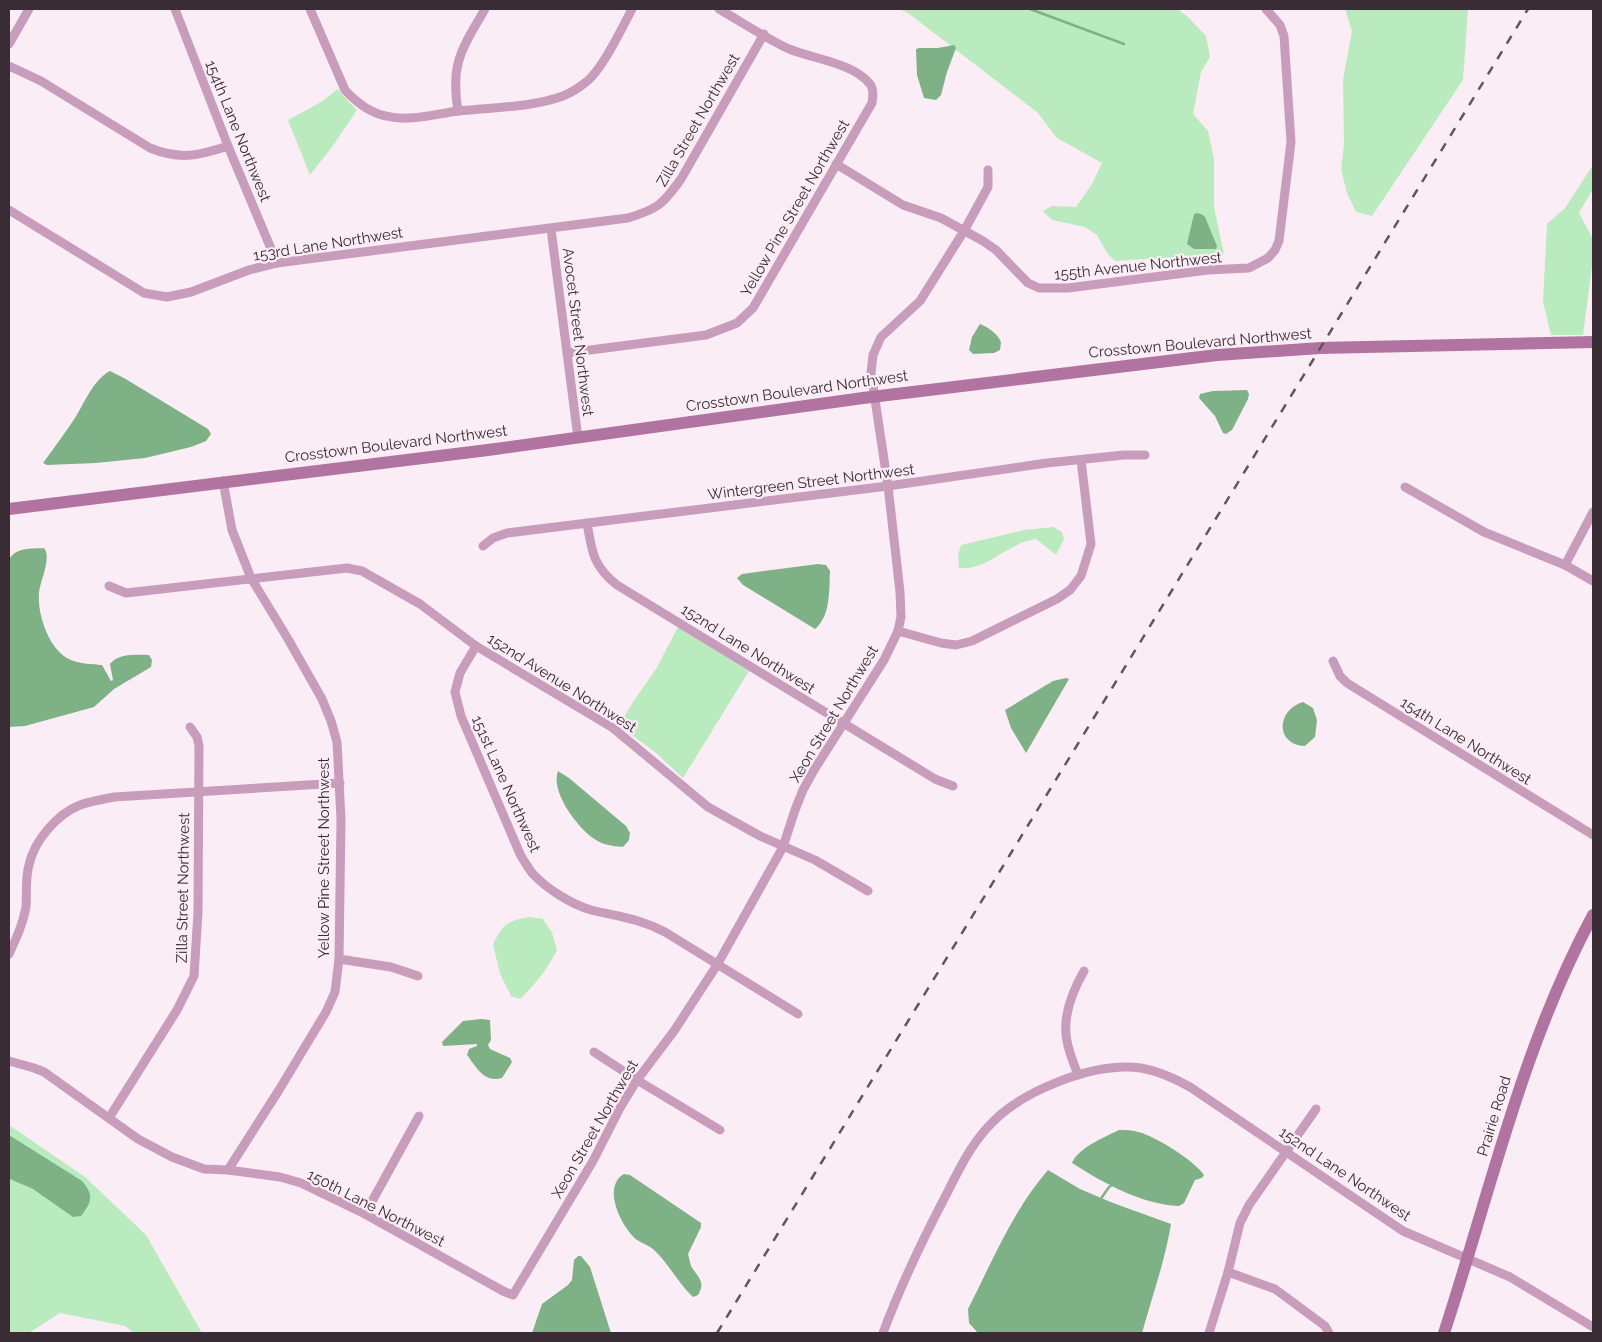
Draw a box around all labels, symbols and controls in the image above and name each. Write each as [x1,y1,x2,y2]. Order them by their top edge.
street label: Zilla Street Northwest [653,50,743,190]
street label: 154th Lane Northwest [201,58,275,204]
street label: Yellow Pine Street Northwest [737,116,853,300]
street label: 153rd Lane Northwest [252,223,404,265]
street label: Avocet Street Northwest [559,247,597,417]
street label: 155th Avenue Northwest [1053,248,1223,284]
street label: Crosstown Boulevard Northwest [1088,324,1312,362]
street label: Crosstown Boulevard Northwest [685,367,909,415]
street label: Crosstown Boulevard Northwest [284,421,508,467]
street label: Wintergreen Street Northwest [706,460,916,504]
street label: 152nd Lane Northwest [678,600,818,698]
street label: 152nd Avenue Northwest [484,630,640,736]
street label: Xeon Street Northwest [786,642,882,786]
street label: 154th Lane Northwest [1397,693,1535,789]
street label: 151st Lane Northwest [468,713,544,855]
street label: Yellow Pine Street Northwest [315,757,333,959]
street label: Zilla Street Northwest [173,813,193,963]
street label: Xeon Street Northwest [548,1057,642,1201]
street label: Prairie Road [1473,1074,1515,1158]
street label: 152nd Lane Northwest [1276,1123,1414,1225]
street label: 150th Lane Northwest [304,1165,448,1251]

